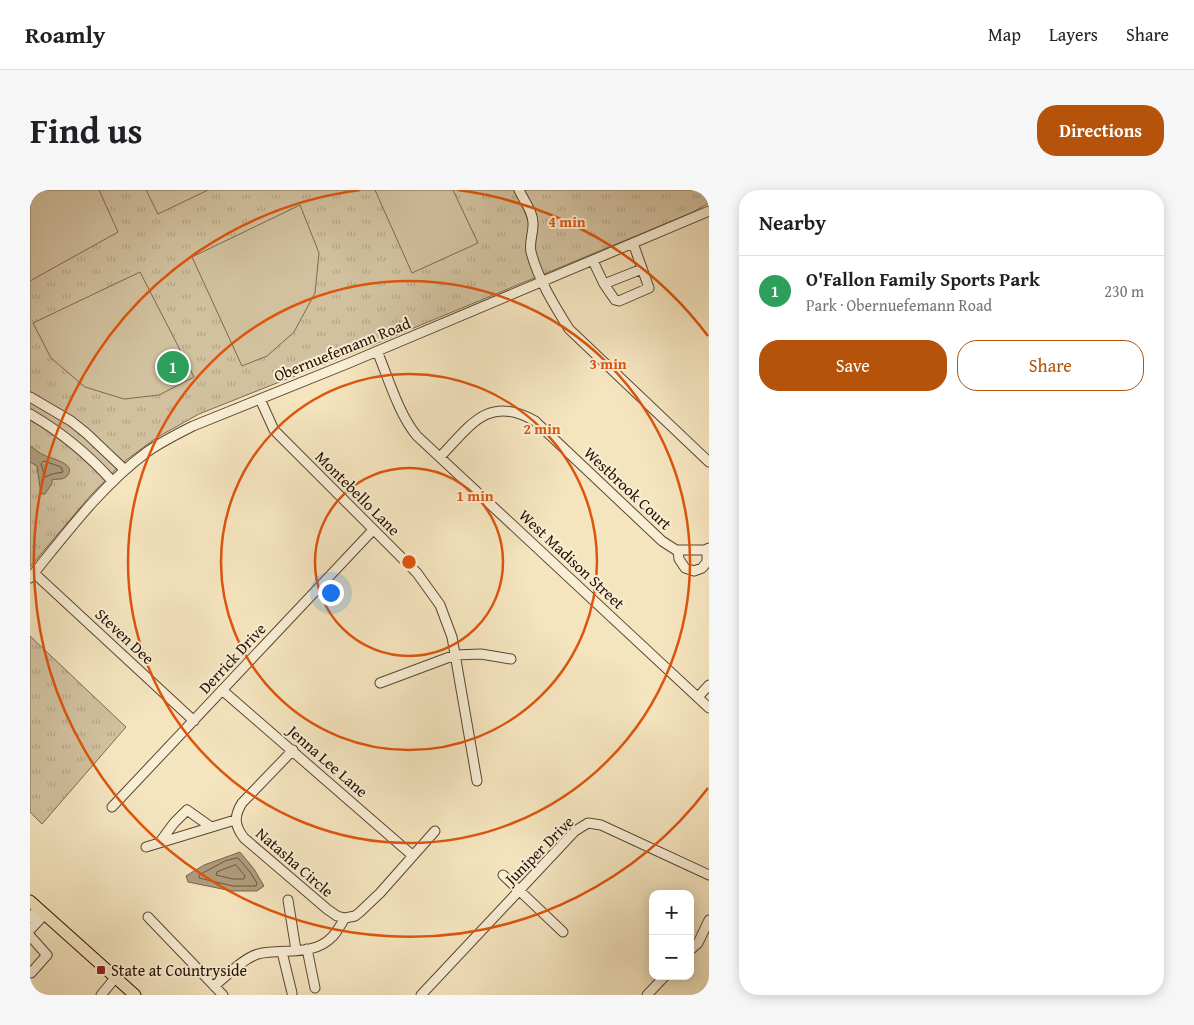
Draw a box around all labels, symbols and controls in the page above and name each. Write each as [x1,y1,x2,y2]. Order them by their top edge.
text: Roamly [25,17,105,52]
text: Map [988,21,1021,48]
text: Layers [1049,21,1098,48]
text: Share [1126,21,1169,48]
text: Find us [30,105,143,156]
button: Directions [1037,105,1164,156]
text: Nearby [759,207,826,238]
text: 4 min [548,211,586,232]
text: O'Fallon Family Sports Park [806,265,1040,293]
text: 1 [771,279,779,303]
text: 230 m [1104,279,1144,303]
text: Park · Obernuefemann Road [806,293,992,317]
street label: Obernuefemann Road [270,310,414,387]
button: Save [759,340,947,391]
button: Share [957,340,1144,391]
pin: 1 [157,348,189,386]
text: 3 min [589,353,627,374]
text: 2 min [523,418,561,439]
street label: Westbrook Court [579,441,678,535]
street label: Montebello Lane [310,445,406,541]
text: 1 min [456,485,494,506]
street label: West Madison Street [514,503,631,615]
centre of rings [400,553,418,571]
your location [318,580,344,606]
street label: Steven Dee [90,602,160,670]
street label: Derrick Drive [193,617,271,699]
street label: Jenna Lee Lane [281,718,374,803]
street label: Juniper Drive [498,810,579,891]
street label: Natasha Circle [251,821,339,903]
map controls [649,890,694,980]
button: + [649,890,694,935]
button: − [649,935,694,980]
place label: State at Countryside [111,958,247,982]
marker: State at Countryside [95,964,107,976]

